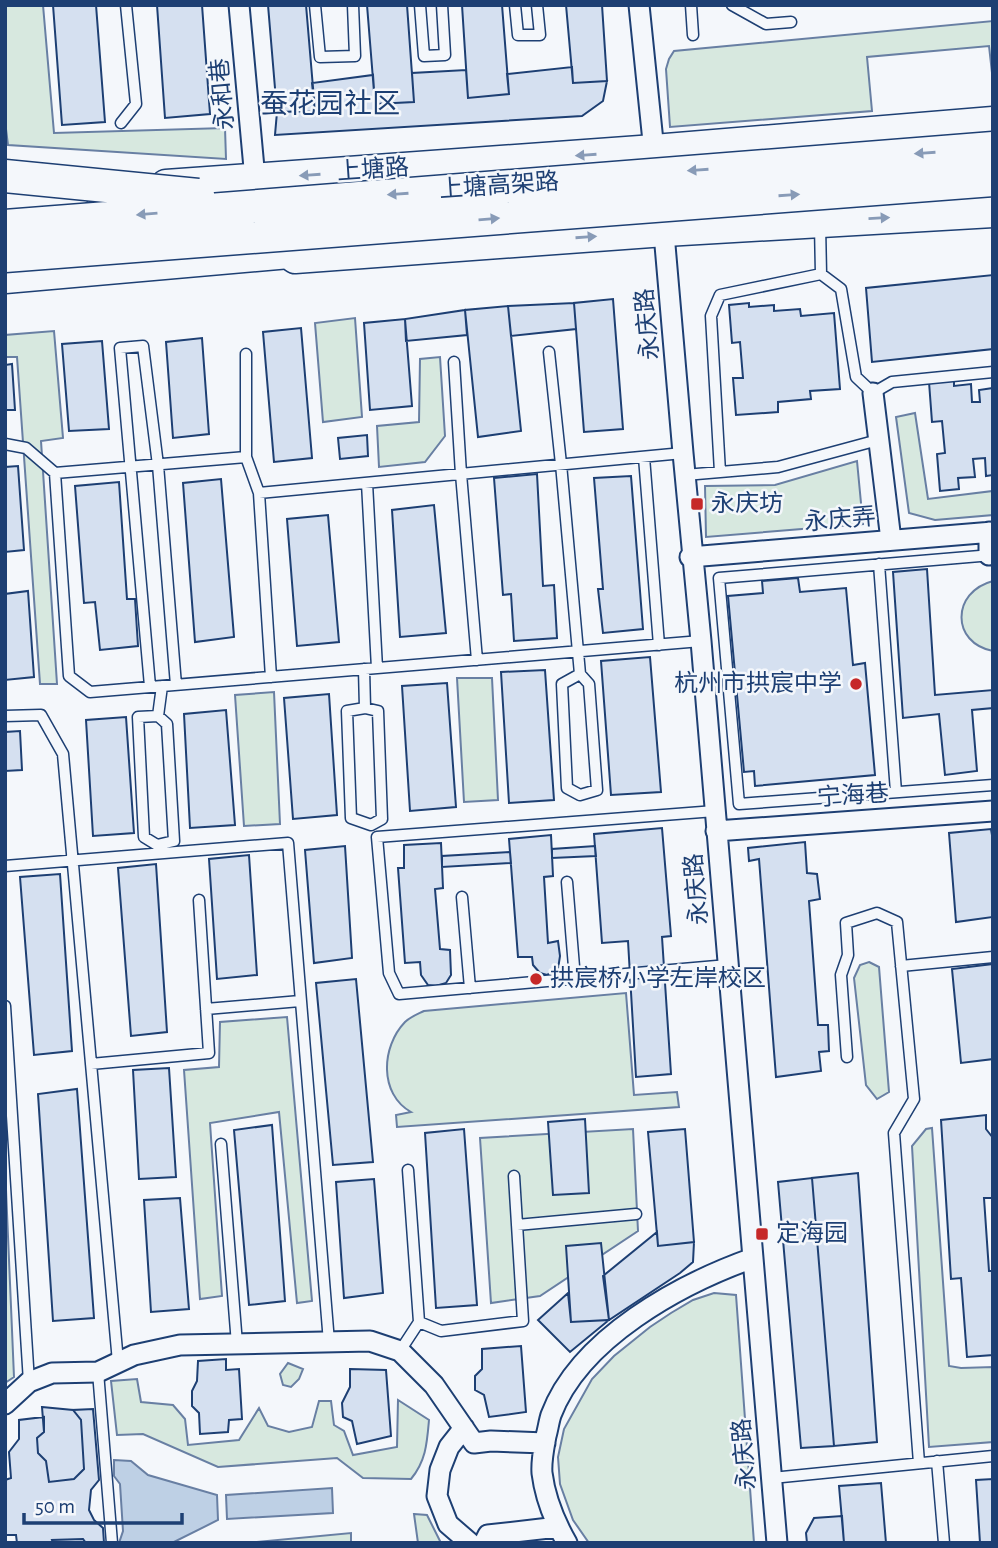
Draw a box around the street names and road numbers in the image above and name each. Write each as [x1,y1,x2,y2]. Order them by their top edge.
street label: 永和巷 [206,57,238,131]
street label: 上塘路 [336,154,410,184]
street label: 上塘高架路 [438,168,560,202]
street label: 永庆路 [631,287,663,361]
street label: 永庆弄 [803,503,877,535]
street label: 宁海巷 [816,780,890,810]
street label: 永庆路 [680,852,712,926]
street label: 永庆路 [728,1417,760,1491]

